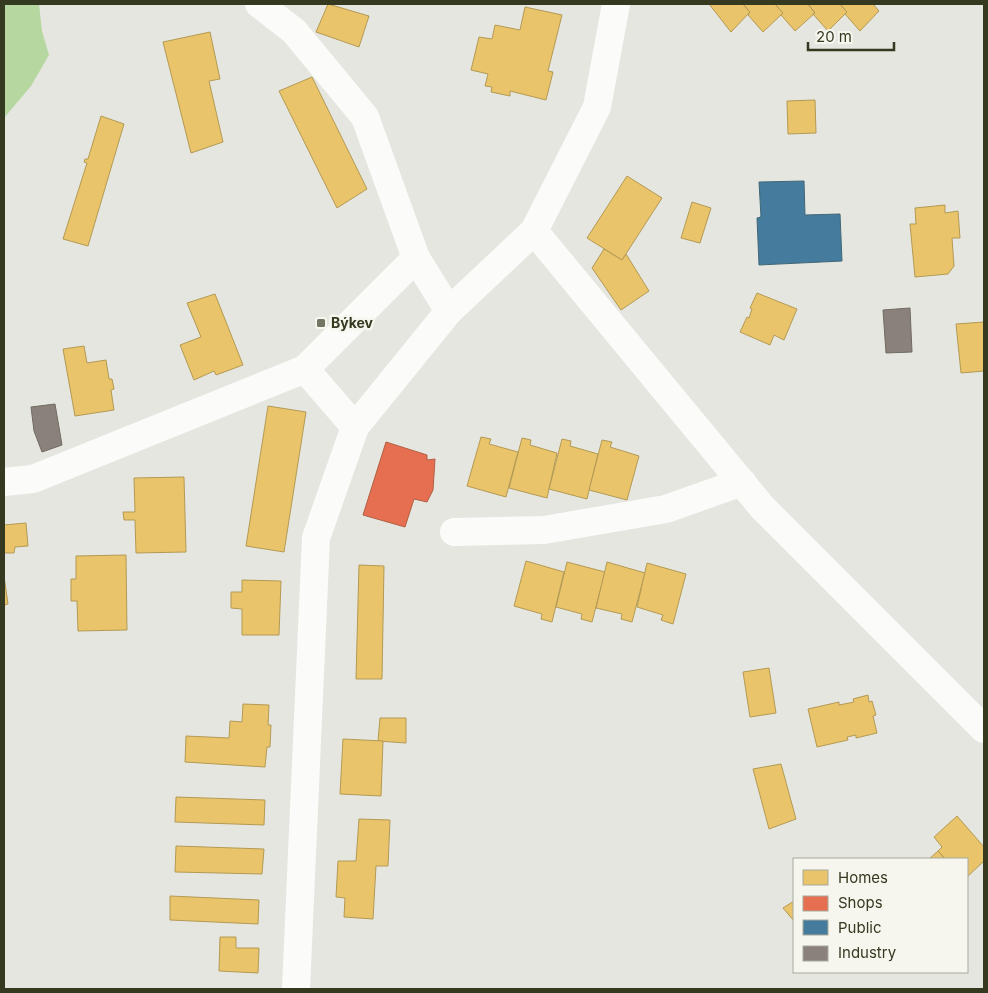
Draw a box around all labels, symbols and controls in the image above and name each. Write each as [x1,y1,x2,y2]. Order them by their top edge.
scale bar [808,20,894,52]
text: 20 m [816,27,852,46]
place label: Býkev [331,314,374,331]
marker: Býkev [315,317,327,329]
legend [793,858,968,973]
text: Homes [838,868,888,887]
text: Shops [838,893,883,912]
text: Public [838,918,881,937]
text: Industry [838,943,897,962]

